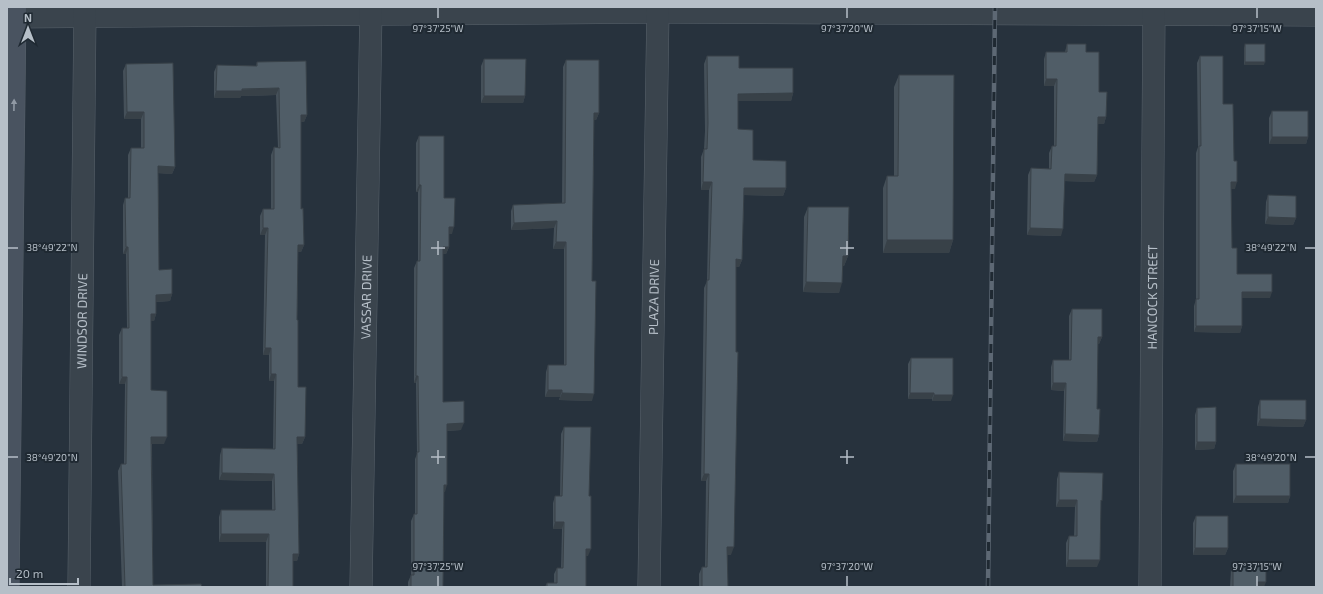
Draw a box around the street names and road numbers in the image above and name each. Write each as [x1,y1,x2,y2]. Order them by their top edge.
street label: HANCOCK STREET [1144,244,1160,349]
street label: VASSAR DRIVE [357,255,375,339]
street label: PLAZA DRIVE [645,259,662,335]
street label: WINDSOR DRIVE [73,273,90,369]

